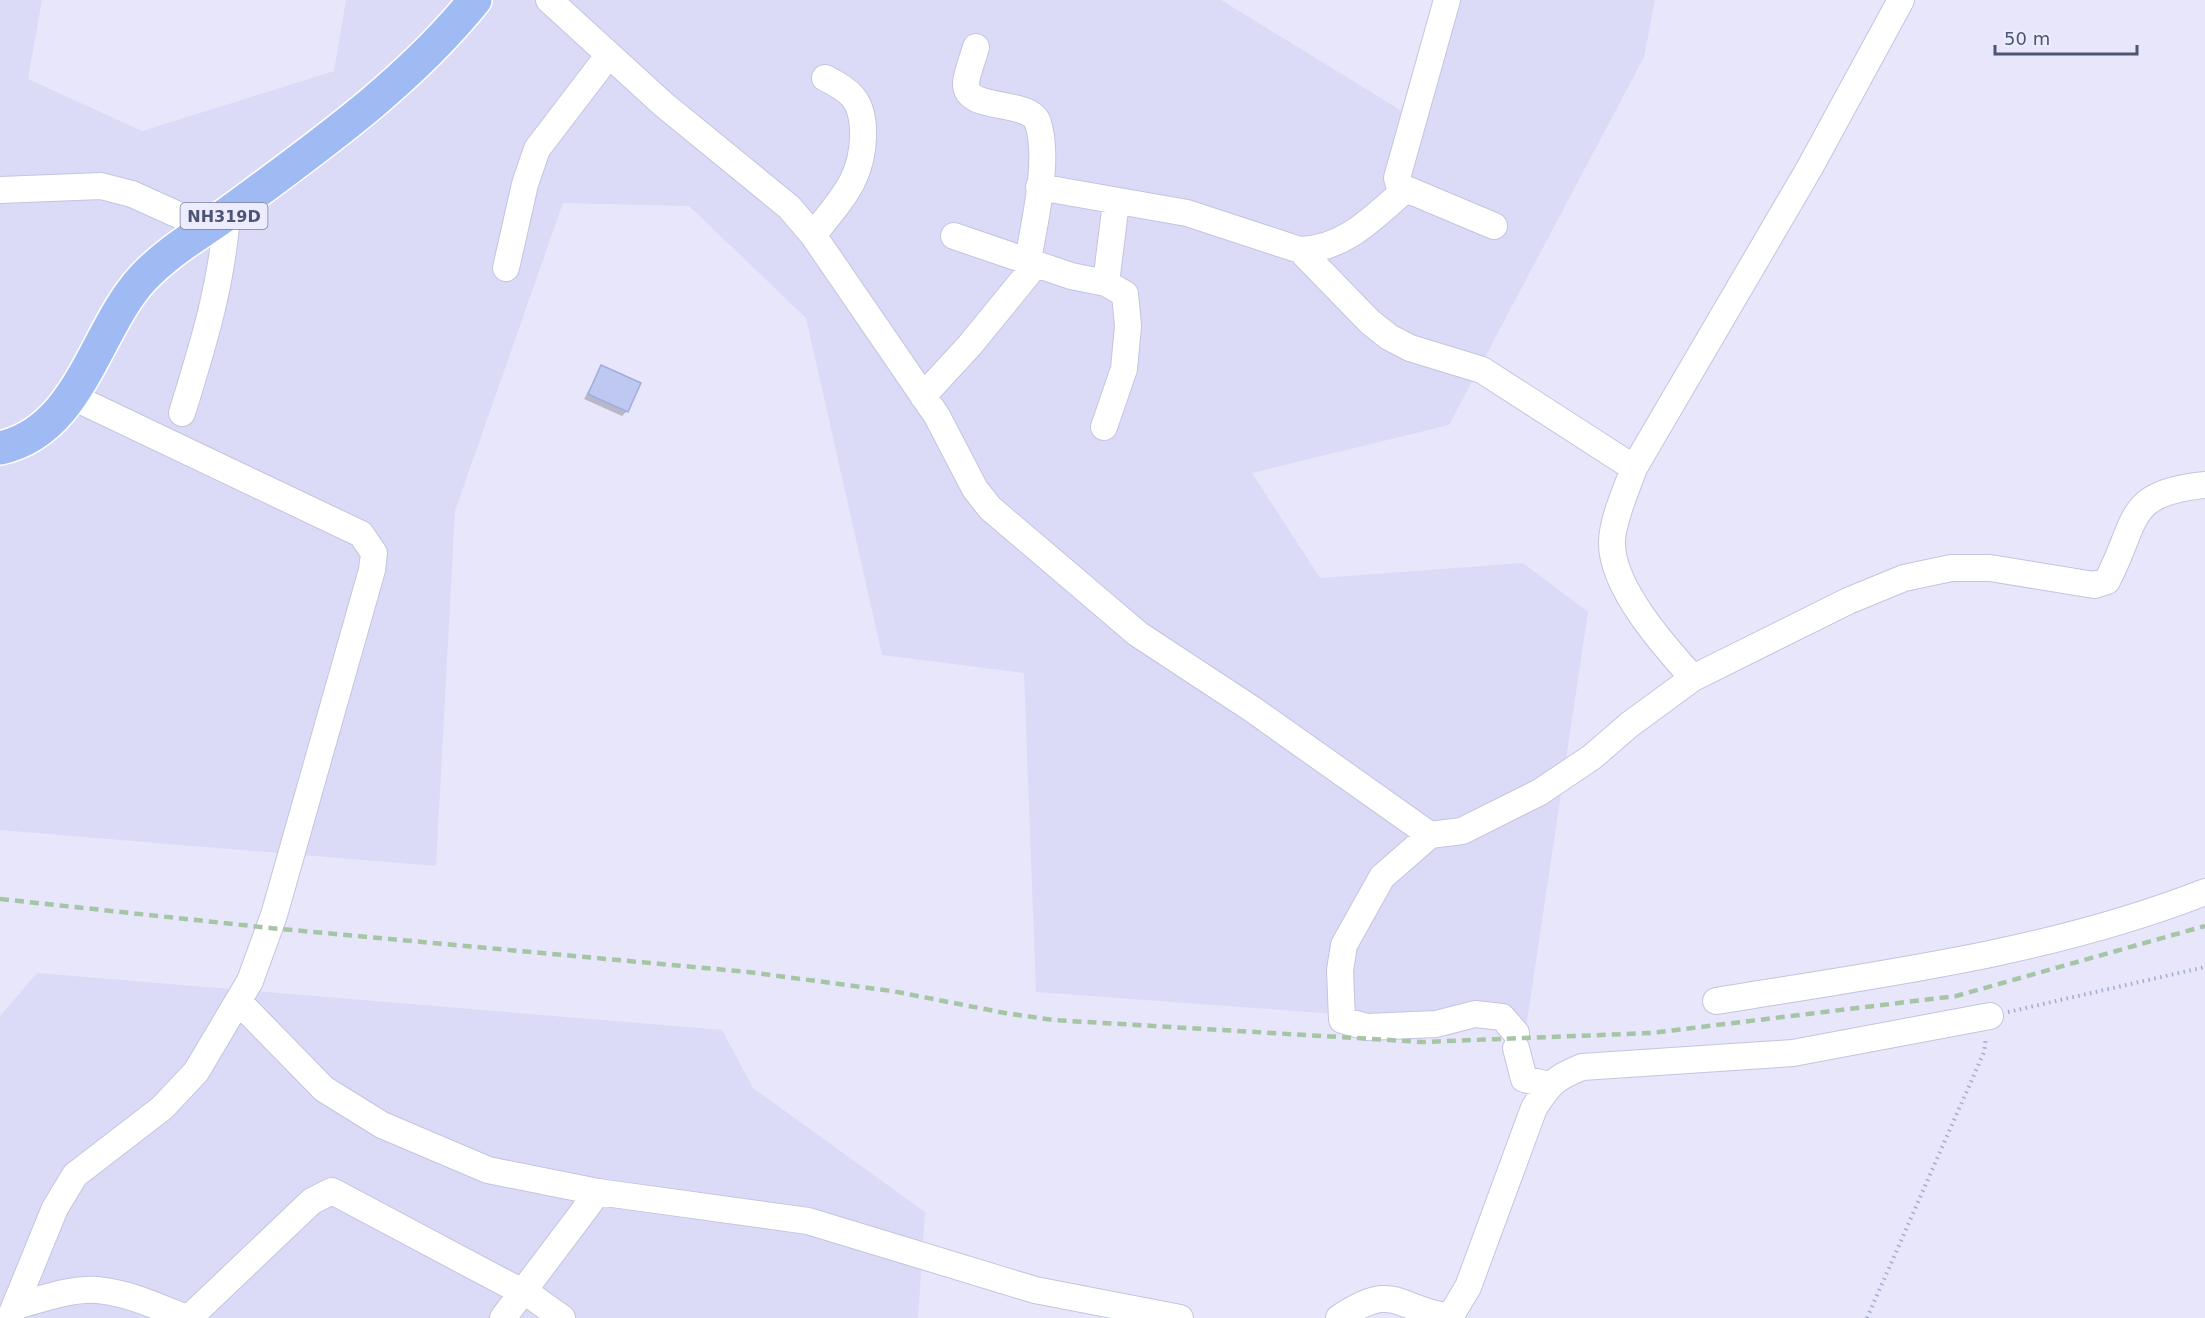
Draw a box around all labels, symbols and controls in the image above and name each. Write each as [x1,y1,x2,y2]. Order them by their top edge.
scale bar [1995,18,2138,56]
text: 50 m [2004,28,2050,49]
road number: NH319D [180,203,268,229]

